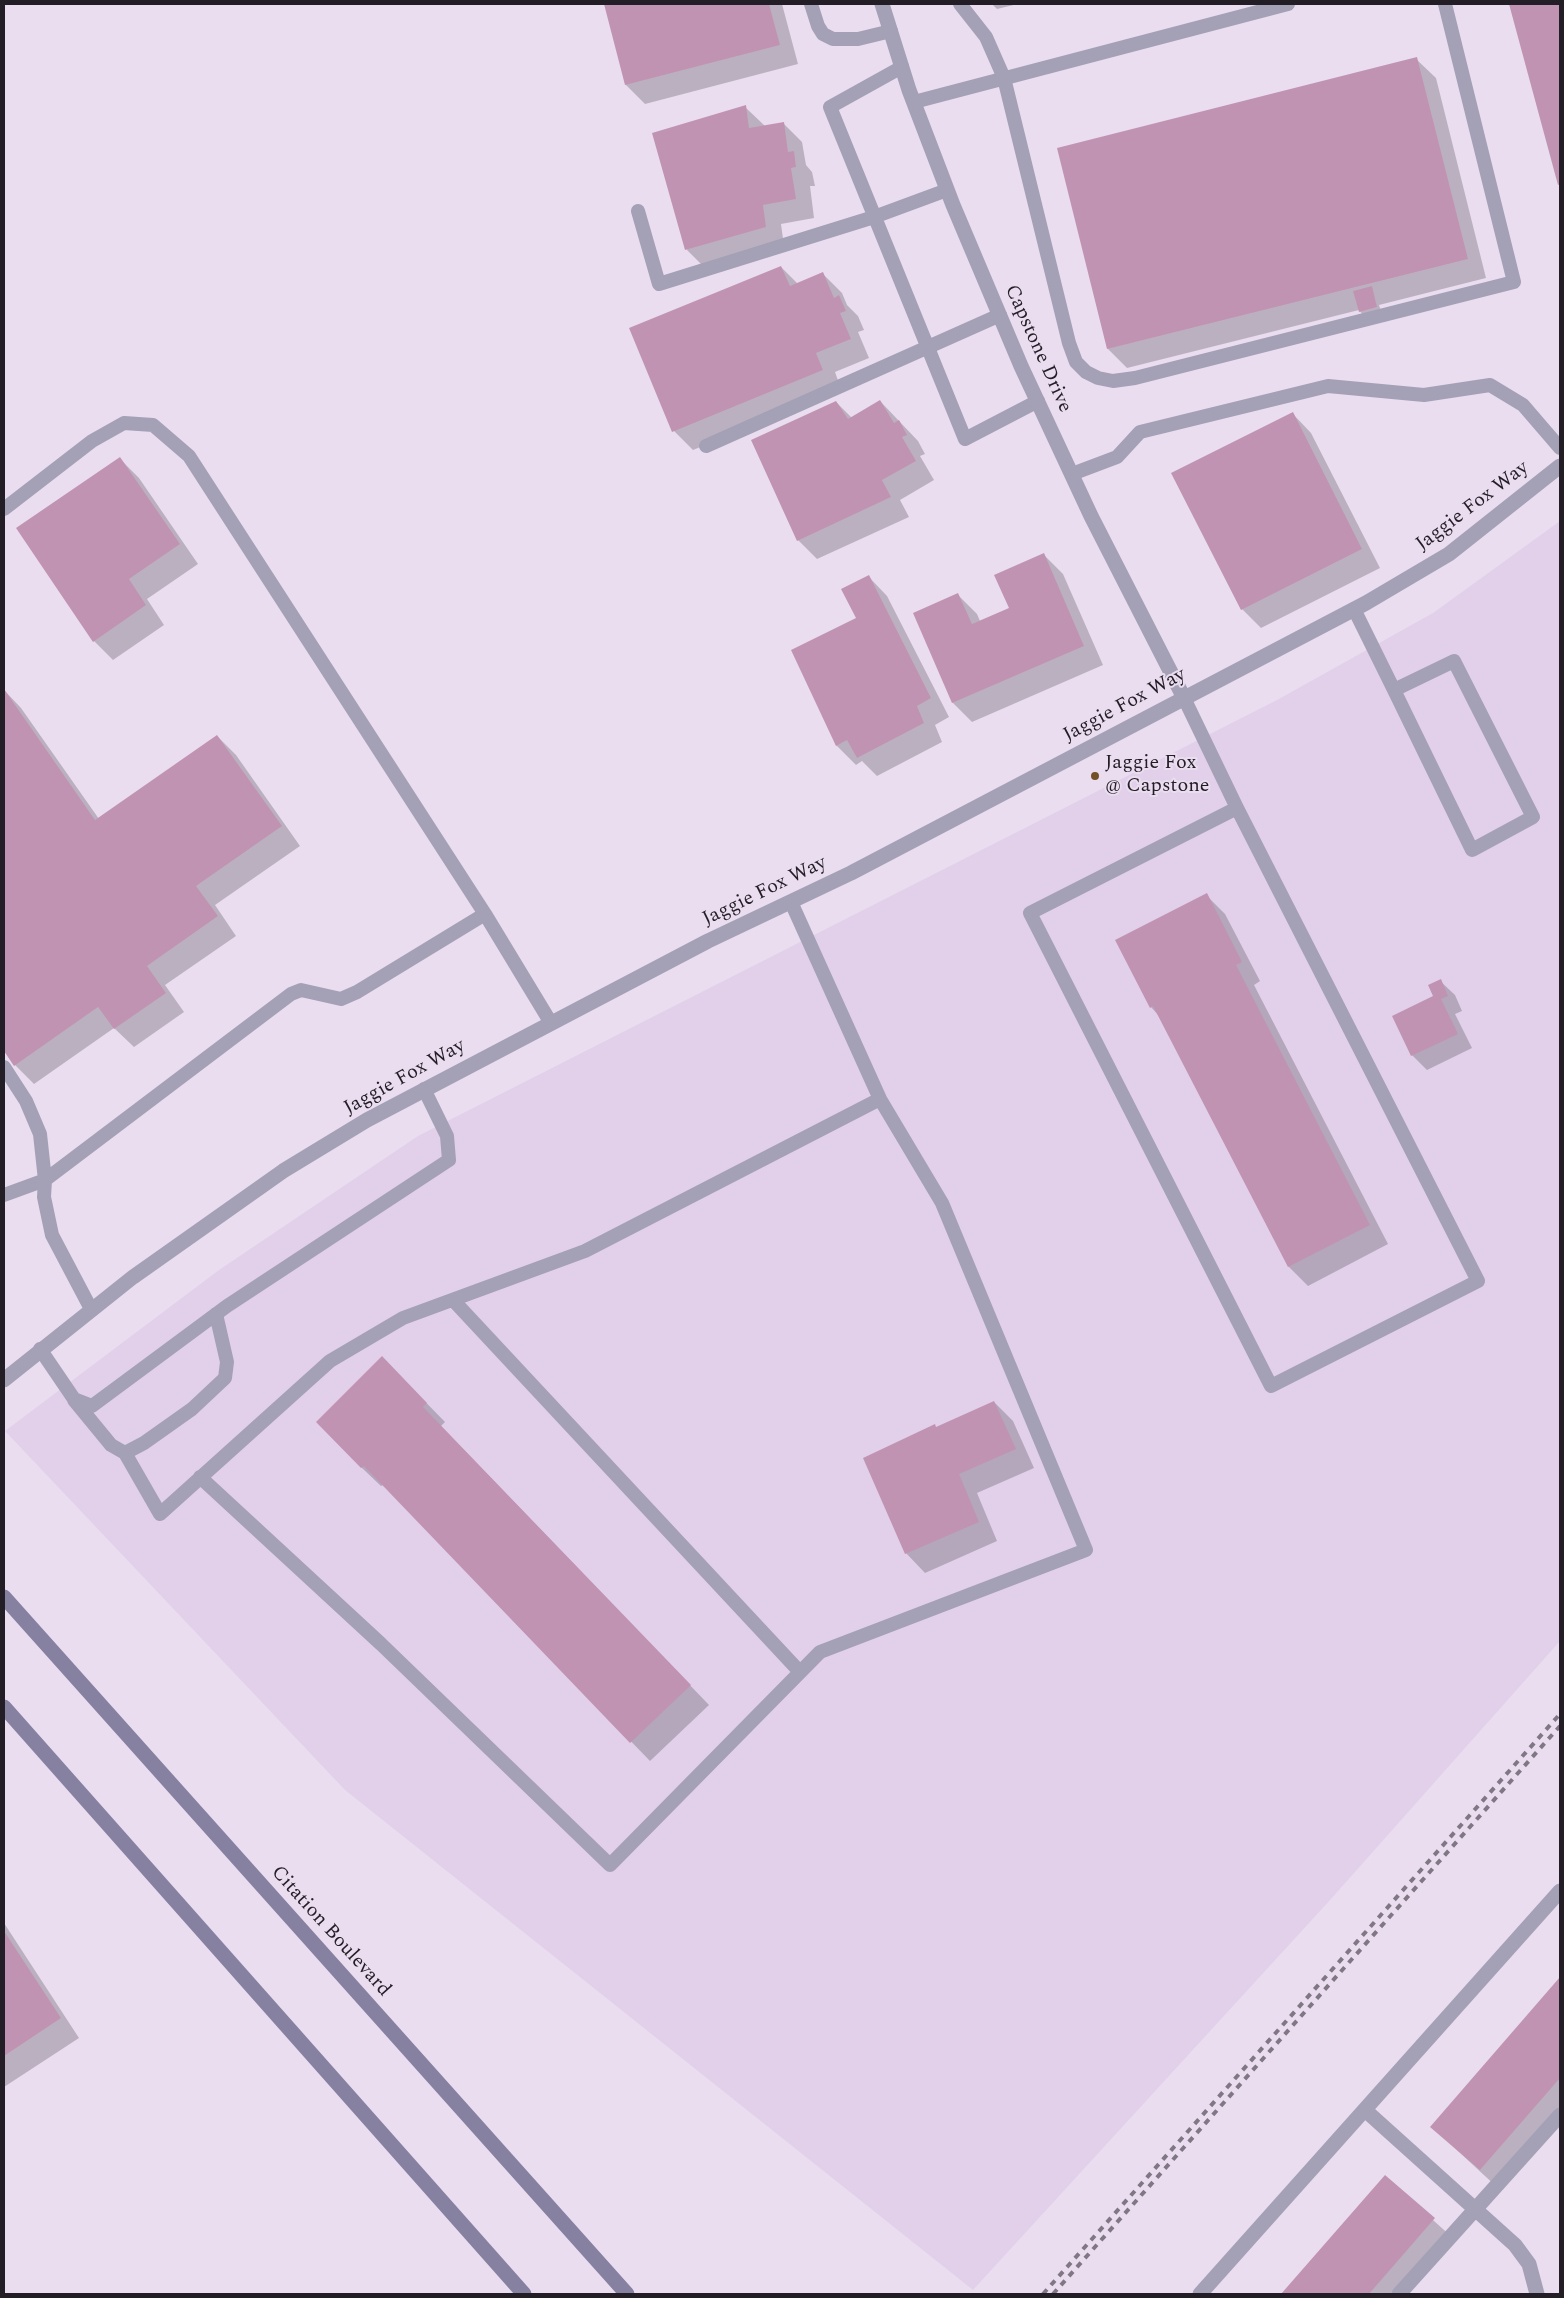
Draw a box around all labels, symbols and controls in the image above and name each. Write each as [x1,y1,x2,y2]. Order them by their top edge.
street label: Capstone Drive [998,281,1076,417]
street label: Jaggie Fox Way [1412,457,1534,557]
street label: Jaggie Fox Way [1060,664,1190,748]
place label: Jaggie Fox @ Capstone [1105,752,1210,799]
marker: Jaggie Fox @ Capstone [1089,770,1101,782]
street label: Jaggie Fox Way [699,852,831,932]
street label: Jaggie Fox Way [340,1035,470,1121]
street label: Citation Boulevard [265,1862,395,2002]

